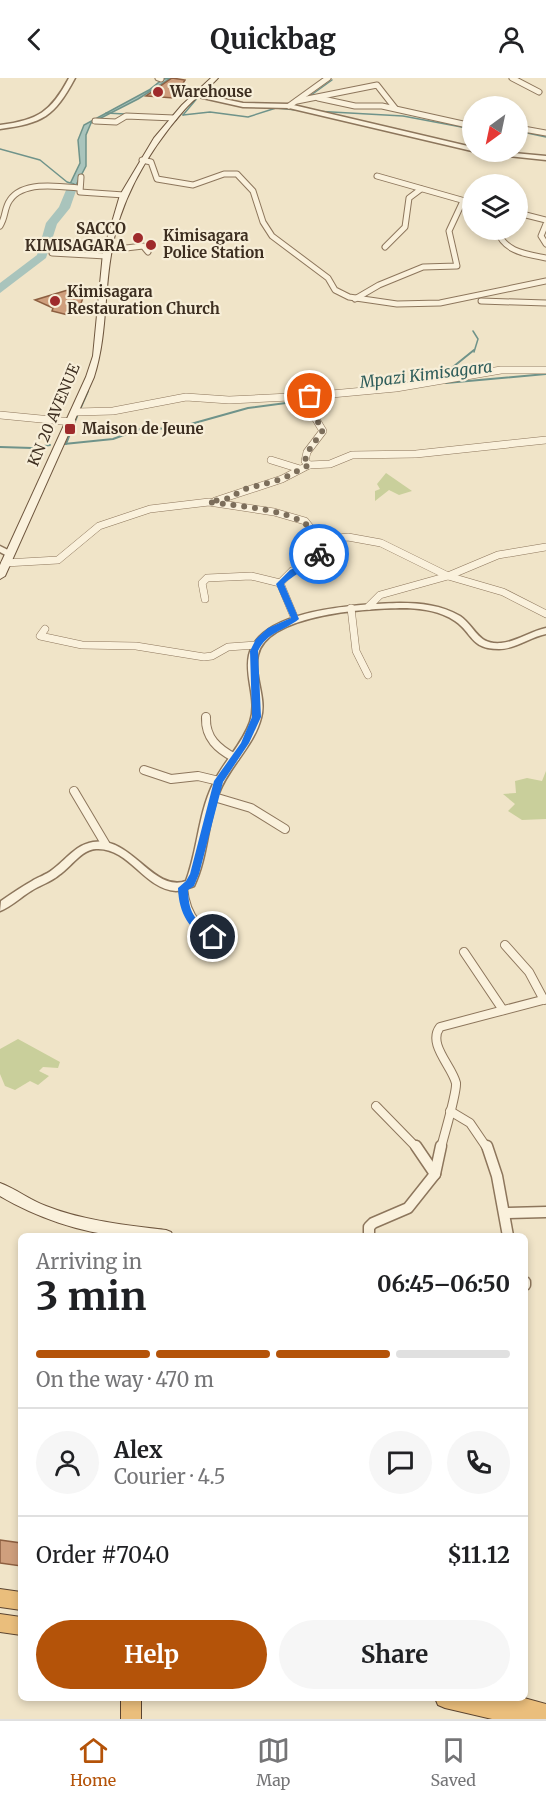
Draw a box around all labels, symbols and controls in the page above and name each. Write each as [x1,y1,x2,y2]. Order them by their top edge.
text: Quickbag [210,22,336,56]
icon: back [18,23,51,56]
icon: person [495,23,528,56]
place label: Warehouse [169,82,252,101]
marker: Warehouse [151,85,165,99]
north arrow [462,96,528,162]
map controls [462,96,528,240]
button: layers [462,174,528,240]
place label: SACCO KIMISAGARA [25,219,126,255]
place label: Kimisagara Police Station [163,226,264,262]
marker: SACCO KIMISAGARA [131,231,145,245]
marker: Kimisagara Police Station [144,238,158,252]
place label: Kimisagara Restauration Church [67,282,220,318]
marker: Kimisagara Restauration Church [48,294,62,308]
water label: Mpazi Kimisagara [358,356,493,392]
street label: KN 20 AVENUE [23,360,84,469]
pin [284,370,335,421]
icon: bag [293,379,326,412]
place label: Maison de Jeune [82,419,204,438]
marker: Maison de Jeune [63,422,77,436]
courier [289,524,349,584]
icon: bike [303,538,336,571]
pin [187,911,238,962]
icon: home [196,920,229,953]
text: Arriving in [36,1249,142,1274]
text: 06:45–06:50 [377,1270,510,1298]
text: 3 min [36,1272,146,1321]
text: On the way · 470 m [36,1367,214,1392]
button: person [36,1431,99,1494]
button: chat [369,1431,432,1494]
button: phone [447,1431,510,1494]
text: Alex [114,1436,163,1464]
text: Courier · 4.5 [114,1464,226,1489]
text: Order #7040 [36,1541,170,1569]
text: $11.12 [447,1541,510,1569]
button: Help [36,1620,267,1689]
button: Share [279,1620,510,1689]
tab: Home [70,1734,116,1790]
tab: Map [256,1734,290,1790]
tab: Saved [431,1734,476,1790]

